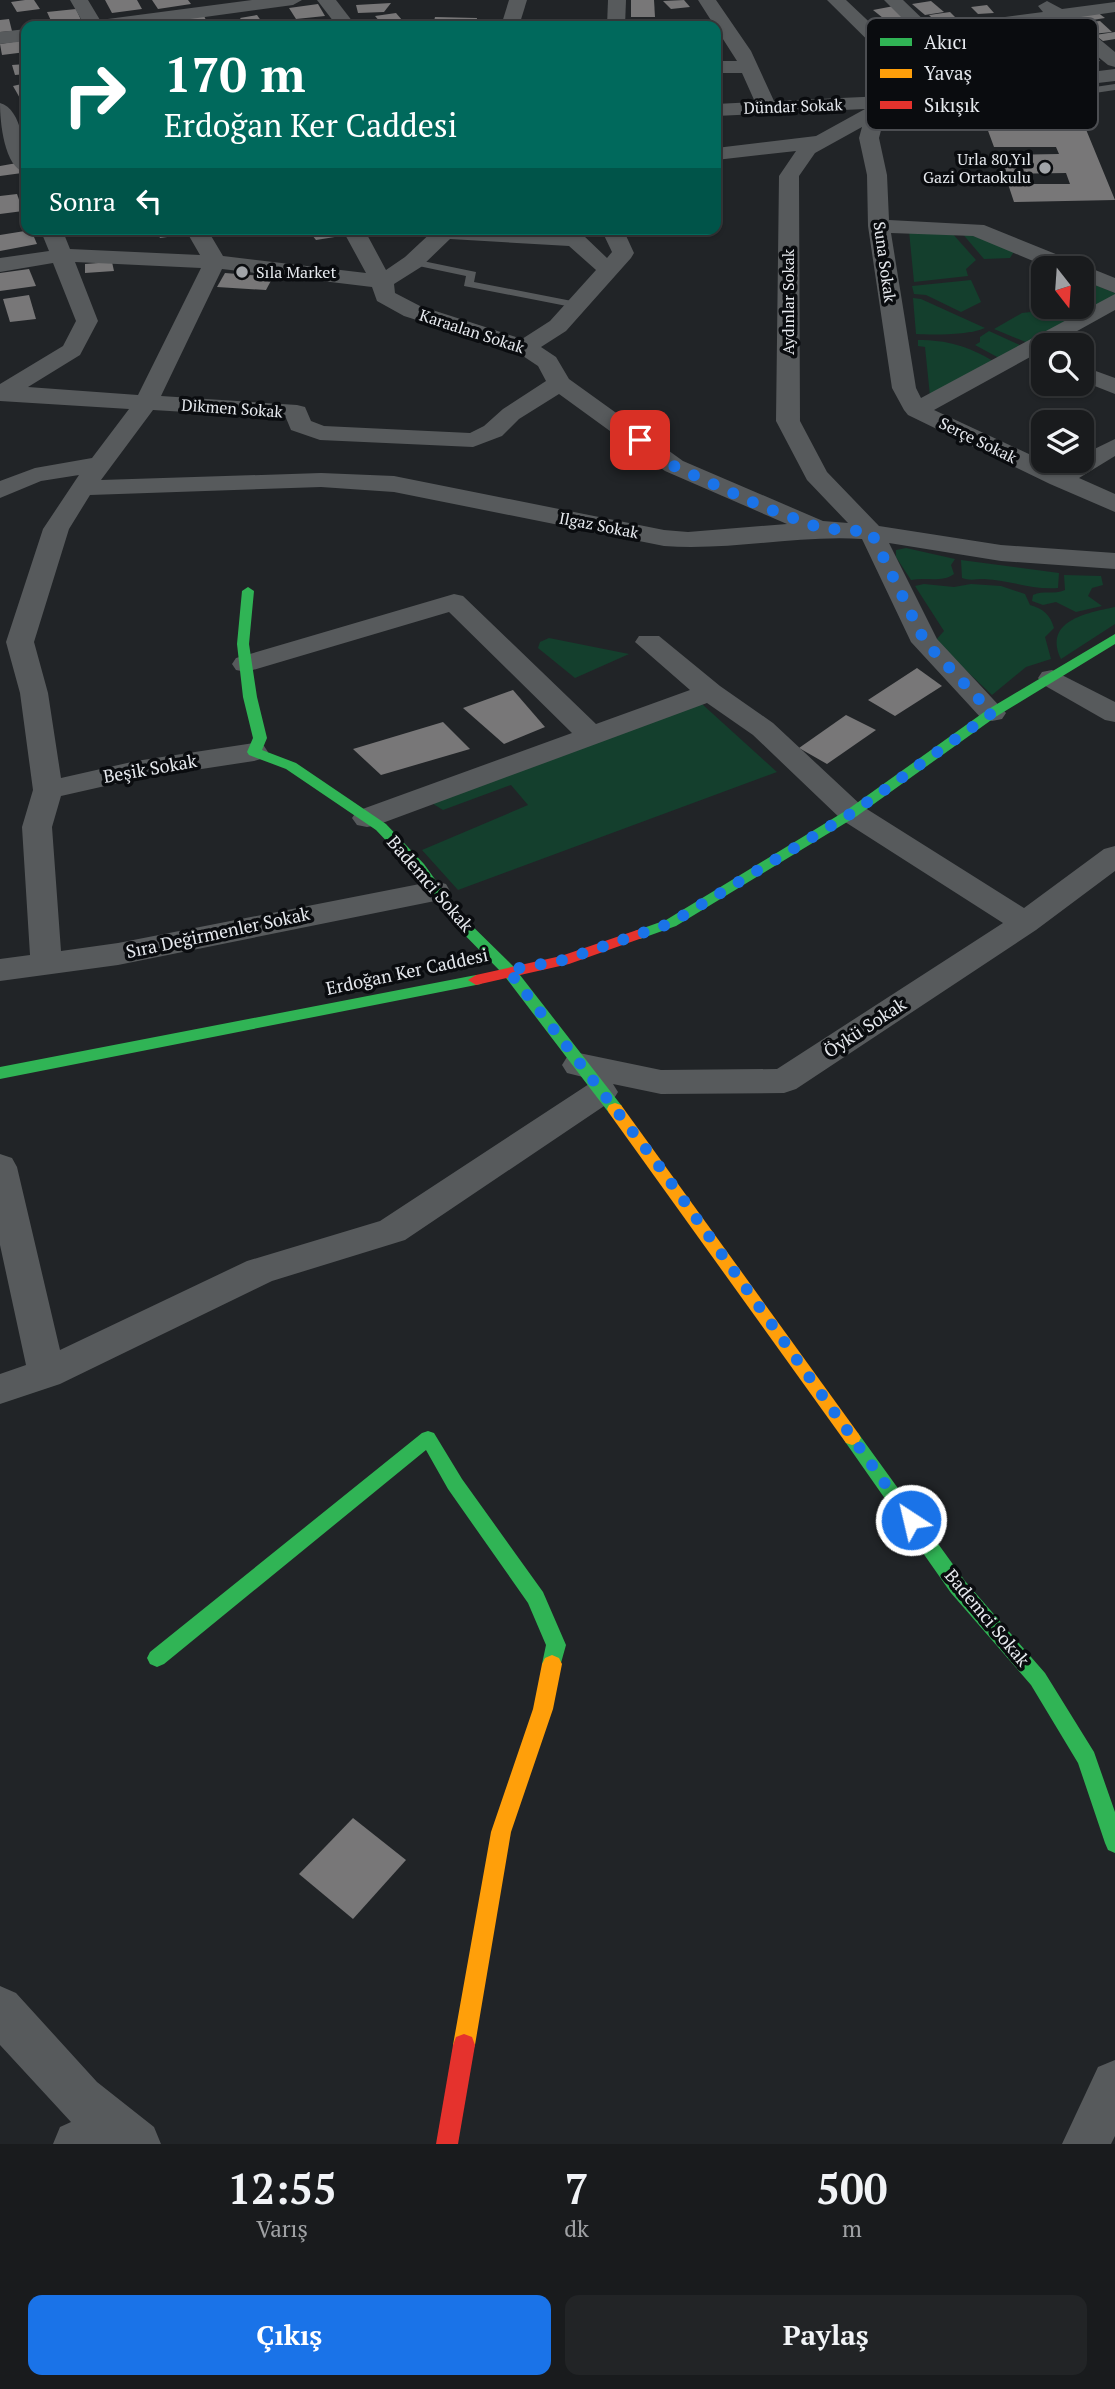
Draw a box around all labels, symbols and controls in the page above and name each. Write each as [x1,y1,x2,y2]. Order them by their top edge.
legend [866,18,1098,130]
text: Akıcı [924,29,967,54]
text: 170 m [164,41,306,106]
icon: right [49,49,140,140]
text: Yavaş [924,60,972,85]
text: Sıkışık [924,92,980,117]
street label: Dündar Sokak [743,93,844,119]
text: Erdoğan Ker Caddesi [164,104,457,146]
place label: Urla 80.Yıl Gazi Ortaokulu [923,148,1031,188]
marker: Urla 80.Yıl Gazi Ortaokulu [1037,160,1053,176]
icon: left [130,182,168,220]
text: Sonra [49,184,116,218]
street label: Suna Sokak [868,220,902,304]
street label: Aydınlar Sokak [777,248,799,355]
north arrow [1031,256,1094,318]
map controls [1031,256,1094,473]
place label: Sıla Market [256,261,336,283]
marker: Sıla Market [234,264,250,280]
street label: Karaalan Sokak [417,304,528,359]
button: search [1031,333,1094,396]
street label: Dikmen Sokak [181,393,284,423]
pin [610,410,670,470]
button: layers [1031,410,1094,473]
street label: Serçe Sokak [935,412,1021,469]
icon: arrive [621,421,659,459]
street label: Ilgaz Sokak [557,507,641,544]
street label: Beşik Sokak [101,748,199,788]
street label: Bademci Sokak [382,830,480,937]
street label: Sıra Değirmenler Sokak [124,901,313,963]
street label: Erdoğan Ker Caddesi [324,942,490,1000]
street label: Öykü Sokak [819,991,911,1063]
position arrow [874,1483,948,1557]
street label: Bademci Sokak [940,1564,1036,1672]
text: 12:55 [227,2160,337,2216]
text: 7 [565,2160,588,2216]
text: 500 [816,2160,888,2216]
text: Varış [256,2213,308,2244]
text: dk [564,2213,589,2244]
text: m [842,2213,862,2244]
button: Çıkış [28,2295,551,2375]
button: Paylaş [565,2295,1087,2375]

